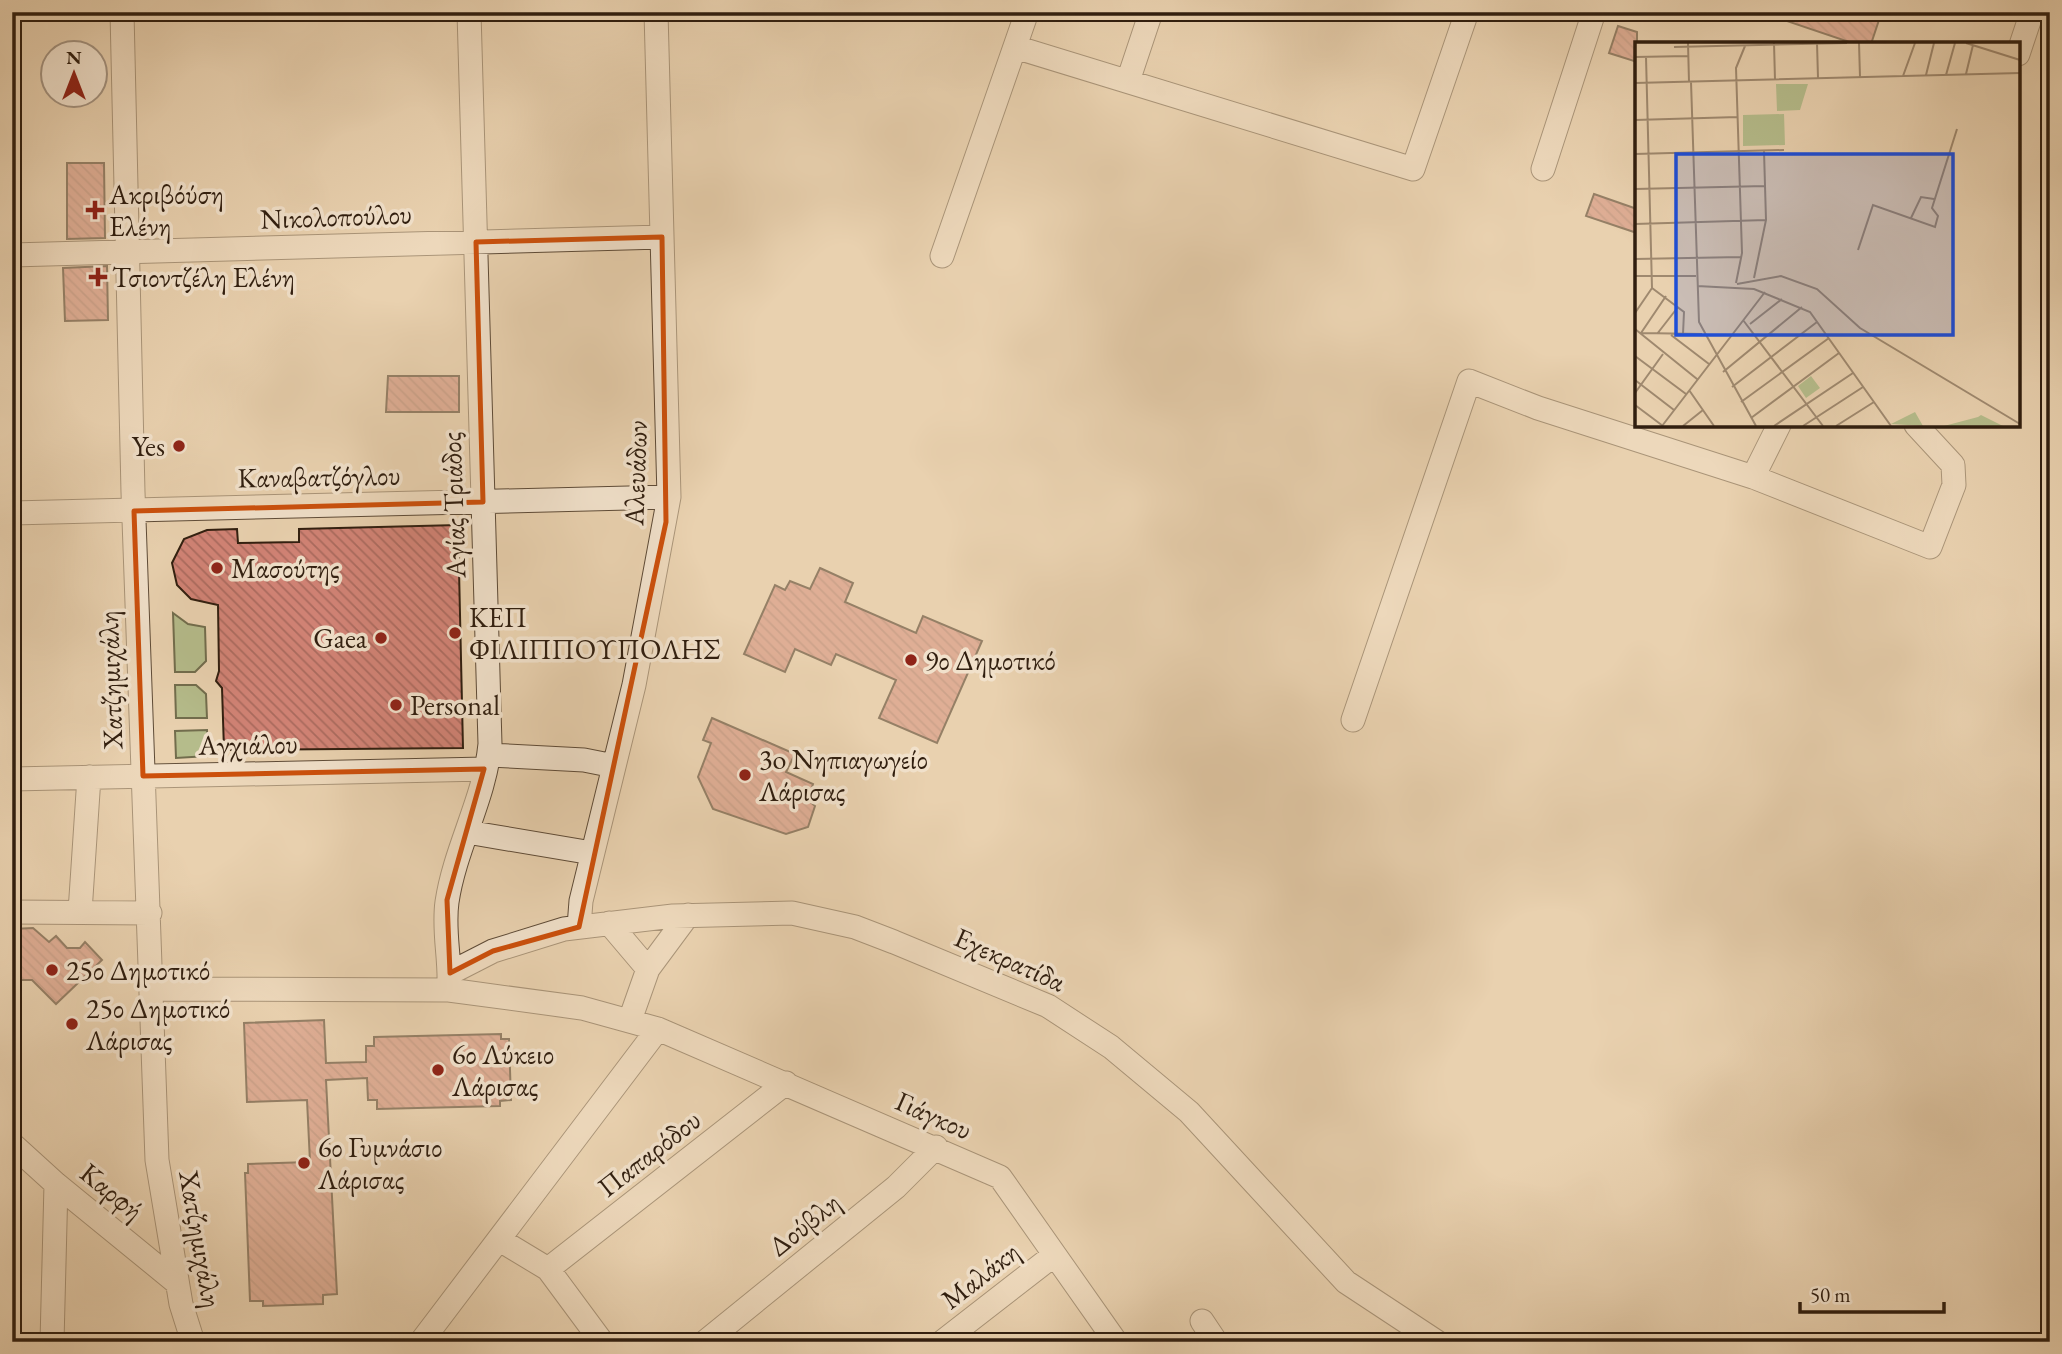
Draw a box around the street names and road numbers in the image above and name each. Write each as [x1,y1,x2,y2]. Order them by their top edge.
street label: Νικολοπούλου [259,195,413,237]
street label: Αλευάδων [615,420,655,527]
street label: Αγίας Τριάδος [432,431,474,580]
street label: Καναβατζόγλου [237,457,401,495]
street label: Χατζημιχάλη [90,610,130,751]
street label: Αγχιάλου [197,725,298,763]
street label: Εχεκρατίδα [949,919,1071,999]
street label: Γιάγκου [890,1082,978,1148]
street label: Παπαρόδου [590,1101,708,1205]
street label: Καρφή [73,1154,151,1228]
street label: Χατζημιχάλη [171,1167,231,1310]
street label: Δούβλη [761,1184,847,1264]
street label: Μαλάκη [934,1233,1026,1317]

